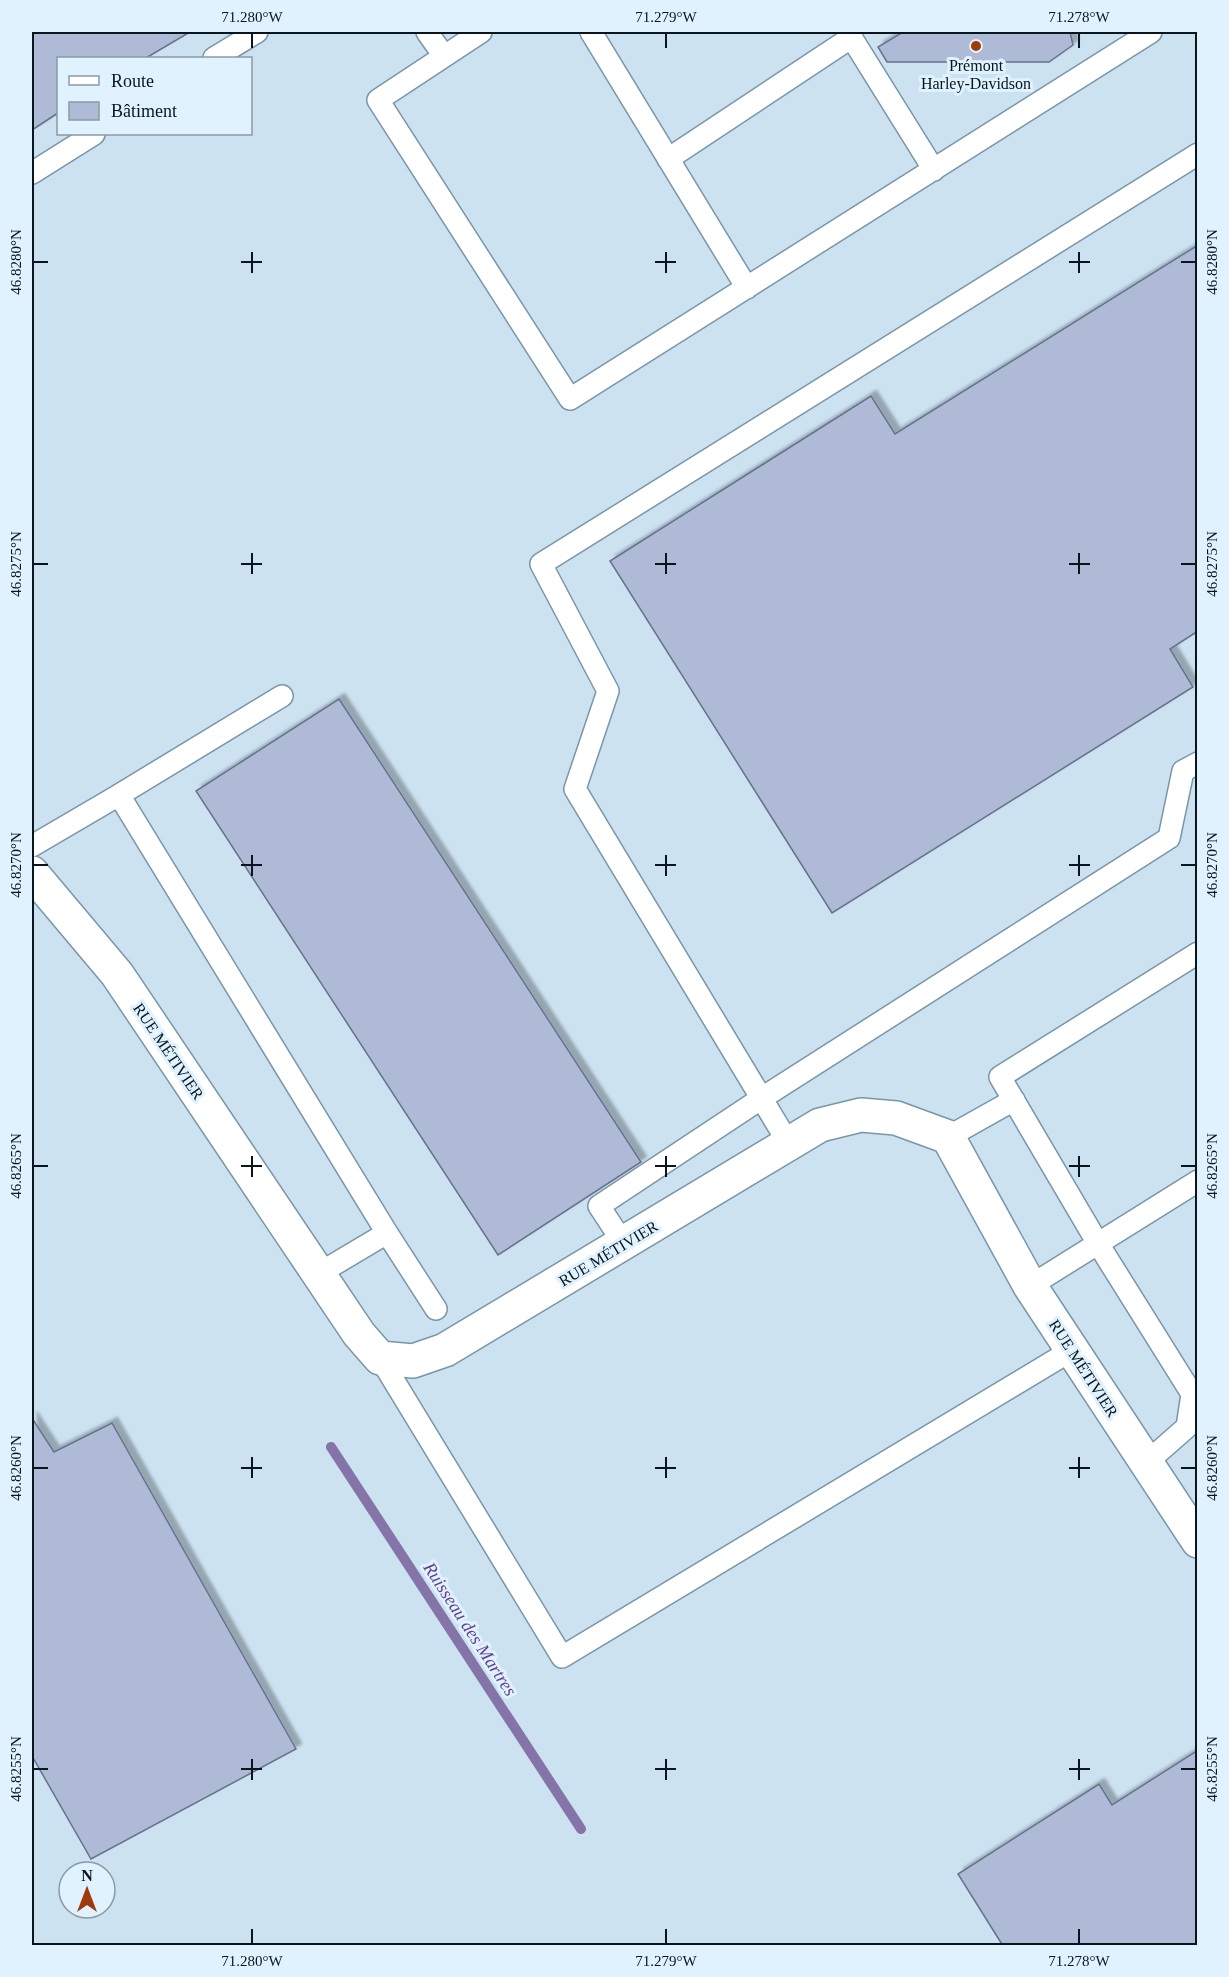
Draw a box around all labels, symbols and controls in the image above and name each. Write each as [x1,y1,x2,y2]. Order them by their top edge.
text: 71.280°W [221,9,284,25]
text: 71.279°W [635,9,698,25]
text: 71.278°W [1048,9,1111,25]
marker: Prémont Harley-Davidson [969,39,983,53]
legend [57,57,252,135]
place label: Prémont Harley-Davidson [921,57,1031,93]
text: Route [111,71,154,91]
text: Bâtiment [111,101,177,121]
text: 46.8280°N [8,229,24,295]
text: 46.8280°N [1204,229,1220,295]
text: 46.8275°N [8,531,24,597]
text: 46.8275°N [1204,531,1220,597]
text: 46.8270°N [8,832,24,898]
text: 46.8270°N [1204,832,1220,898]
street label: RUE MÉTIVIER [130,999,208,1103]
text: 46.8265°N [8,1133,24,1199]
text: 46.8265°N [1204,1133,1220,1199]
street label: RUE MÉTIVIER [555,1216,661,1290]
street label: RUE MÉTIVIER [1046,1316,1122,1420]
text: 46.8260°N [8,1435,24,1501]
text: 46.8260°N [1204,1435,1220,1501]
water label: Ruisseau des Martres [419,1558,521,1700]
text: 46.8255°N [8,1736,24,1802]
text: 46.8255°N [1204,1736,1220,1802]
north arrow [57,1860,117,1920]
text: N [81,1867,93,1884]
text: 71.280°W [221,1953,284,1969]
text: 71.279°W [635,1953,698,1969]
text: 71.278°W [1048,1953,1111,1969]

